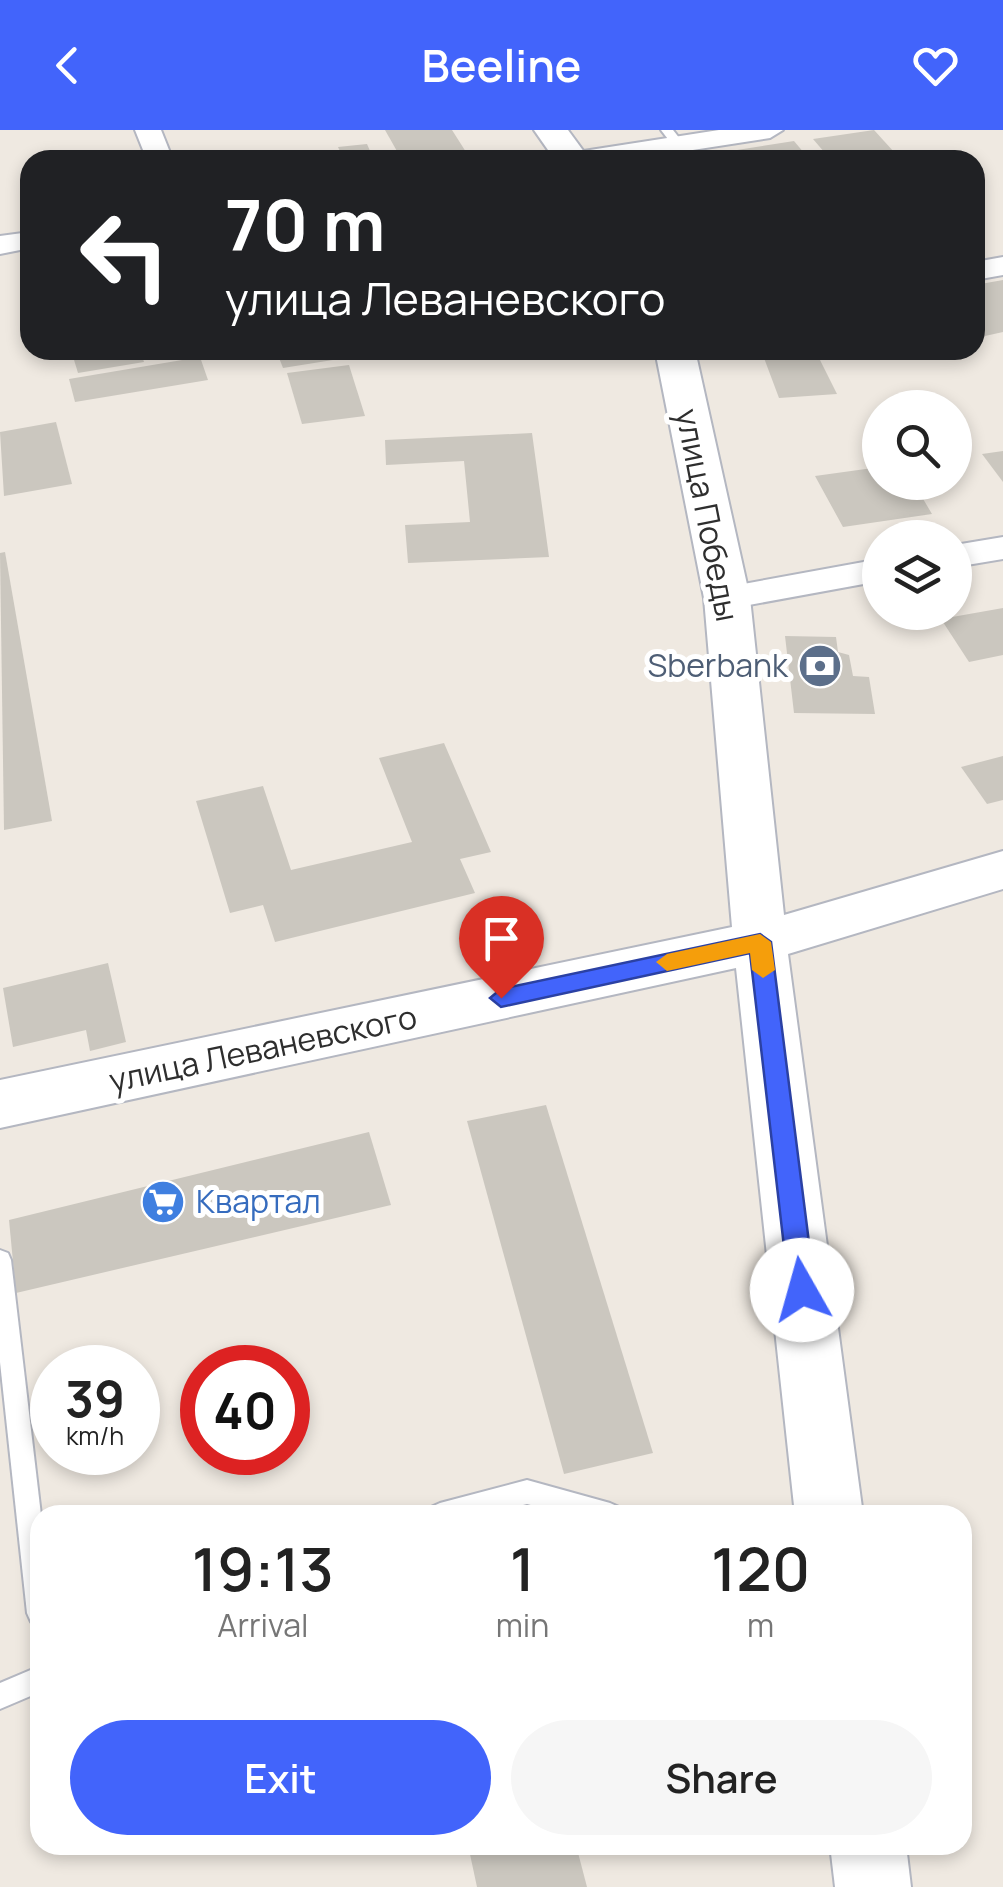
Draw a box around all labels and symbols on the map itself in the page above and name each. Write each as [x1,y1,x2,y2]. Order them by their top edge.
street label: улица Победы [666,405,750,625]
place label: Sberbank [647,643,789,687]
bank icon: Sberbank [797,643,843,689]
pin [459,896,544,999]
street label: улица Леваневского [105,994,421,1102]
supermarket icon: Квартал [140,1179,186,1225]
place label: Квартал [196,1179,321,1223]
position arrow [750,1238,854,1342]
speed limit sign: 40 [180,1345,310,1475]

